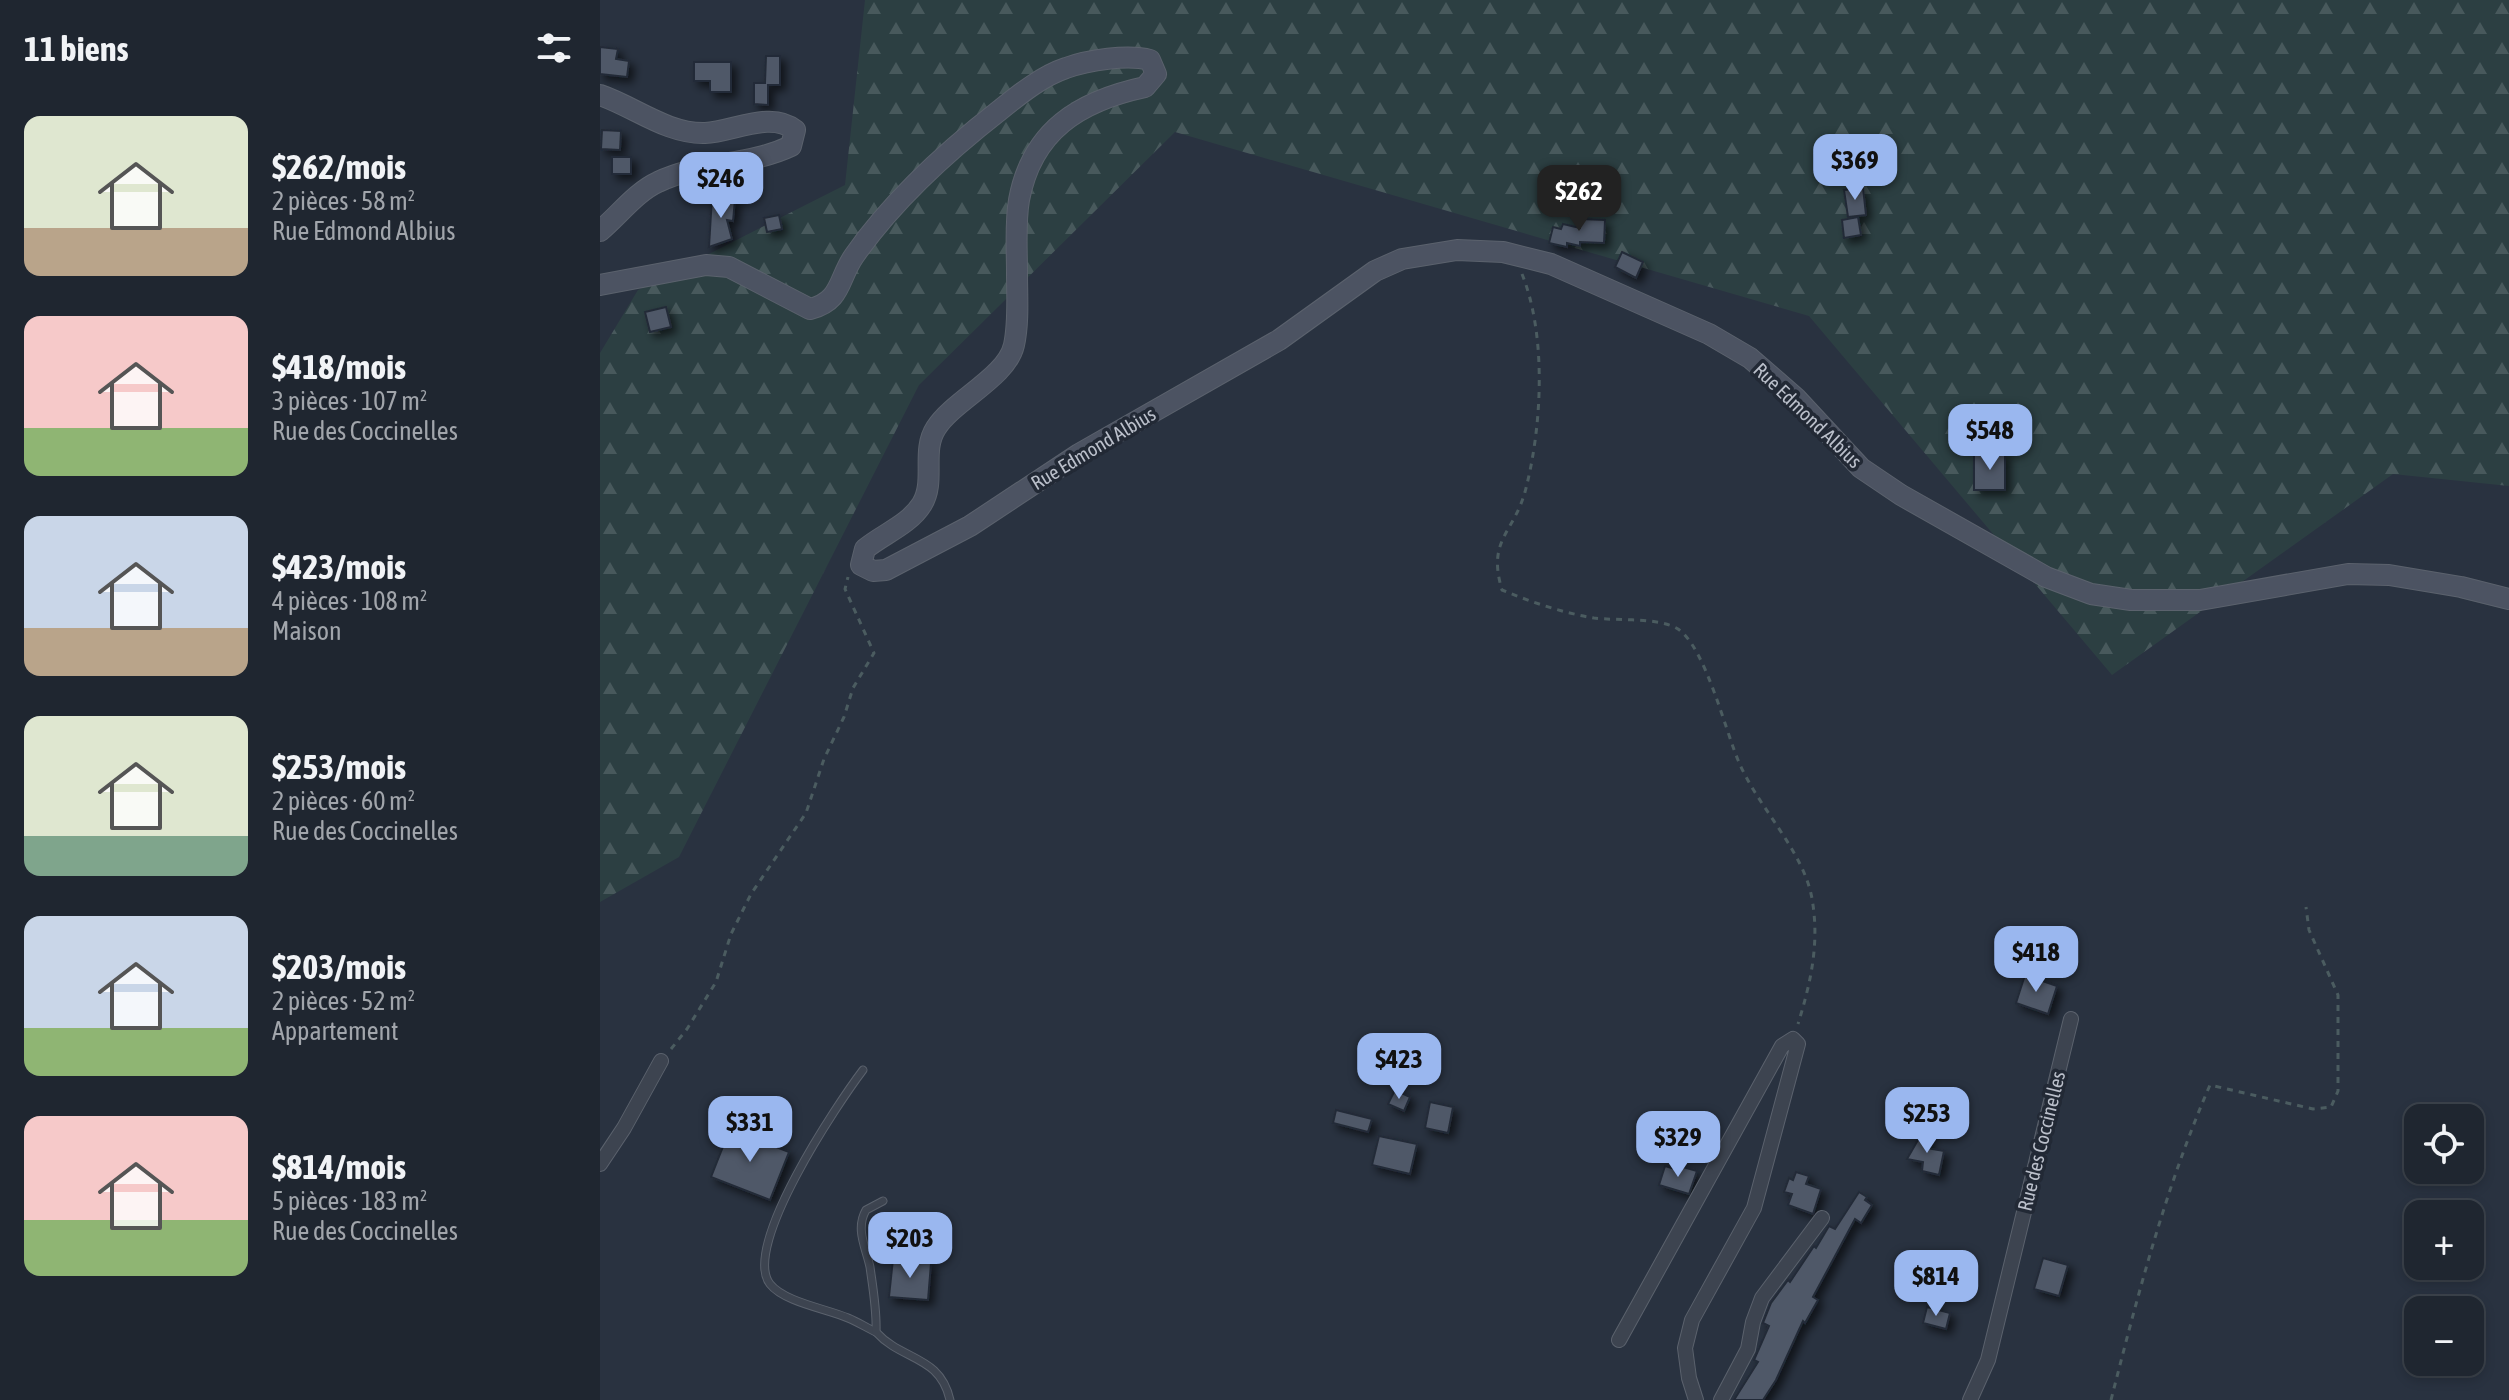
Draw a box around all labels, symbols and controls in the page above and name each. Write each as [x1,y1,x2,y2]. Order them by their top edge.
icon: filters [532,26,576,70]
text: 11 biens [24,29,128,68]
pin: $369 [1808,134,1902,202]
text: $369 [1831,145,1879,175]
text: $262/mois [272,147,406,186]
icon: home [88,148,184,244]
pin: $246 [674,152,768,220]
text: $246 [697,163,745,193]
pin: $262 [1532,165,1626,233]
text: $262 [1555,176,1603,206]
text: 2 pièces · 58 m² [272,186,415,216]
text: Rue Edmond Albius [272,216,455,246]
text: $418/mois [272,347,406,386]
icon: home [88,348,184,444]
street label: Rue Edmond Albius [1749,358,1867,472]
text: 3 pièces · 107 m² [272,386,427,416]
street label: Rue Edmond Albius [1027,402,1159,494]
pin: $548 [1943,404,2037,472]
text: $548 [1966,415,2014,445]
text: Rue des Coccinelles [272,416,458,446]
text: $423/mois [272,547,406,586]
icon: home [88,548,184,644]
text: 4 pièces · 108 m² [272,586,427,616]
text: Maison [272,616,342,646]
text: $253/mois [272,747,406,786]
icon: home [88,748,184,844]
text: 2 pièces · 60 m² [272,786,415,816]
text: Rue des Coccinelles [272,816,458,846]
pin: $418 [1989,926,2083,994]
text: $418 [2012,937,2060,967]
text: $203/mois [272,947,406,986]
icon: home [88,948,184,1044]
text: 2 pièces · 52 m² [272,986,415,1016]
text: Appartement [272,1016,399,1046]
pin: $423 [1352,1033,1446,1101]
text: $423 [1375,1044,1423,1074]
street label: Rue des Coccinelles [2013,1069,2069,1213]
pin: $253 [1880,1087,1974,1155]
pin: $331 [703,1096,797,1164]
text: $253 [1903,1098,1951,1128]
map controls [2404,1104,2484,1376]
button: locate [2404,1104,2484,1184]
text: $331 [726,1107,774,1137]
pin: $329 [1631,1111,1725,1179]
text: $329 [1654,1122,1702,1152]
text: $814/mois [272,1147,406,1186]
icon: home [88,1148,184,1244]
text: 5 pièces · 183 m² [272,1186,427,1216]
button: + [2404,1200,2484,1280]
pin: $203 [863,1212,957,1280]
text: Rue des Coccinelles [272,1216,458,1246]
text: $203 [886,1223,934,1253]
pin: $814 [1889,1250,1983,1318]
text: $814 [1912,1261,1960,1291]
button: − [2404,1296,2484,1376]

